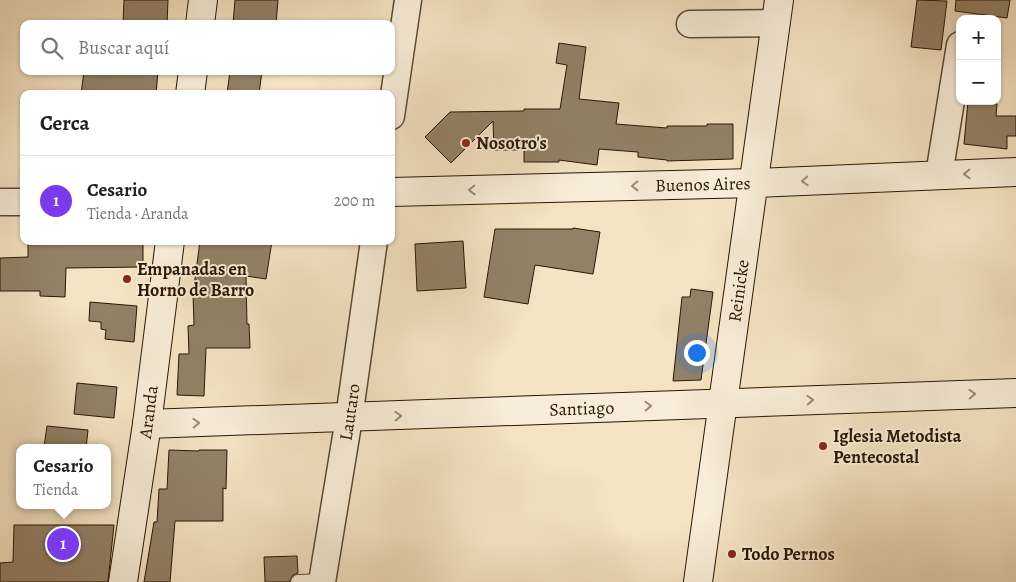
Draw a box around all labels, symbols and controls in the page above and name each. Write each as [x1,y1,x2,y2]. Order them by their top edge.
map controls [956,15,1001,105]
button: + [956,15,1001,60]
search box [20,20,395,75]
icon: search [38,34,66,62]
text: Buscar aquí [78,35,169,61]
button: − [956,60,1001,105]
text: Cerca [40,109,90,137]
place label: Nosotro's [476,131,547,155]
marker: Nosotro's [460,137,472,149]
one-way arrow [963,169,971,179]
street label: Buenos Aires [655,171,751,197]
one-way arrow [801,176,808,186]
text: Cesario [87,177,147,203]
one-way arrow [631,181,638,191]
one-way arrow [468,185,476,195]
text: 1 [53,190,59,212]
text: 200 m [334,190,375,212]
text: Tienda · Aranda [87,203,189,225]
place label: Empanadas en Horno de Barro [137,257,254,302]
street label: Reinicke [722,258,755,324]
marker: Empanadas en Horno de Barro [121,273,133,285]
your location [684,340,710,366]
street label: Lautaro [333,382,366,443]
street label: Aranda [133,383,164,441]
one-way arrow [969,389,977,400]
street label: Santiago [549,395,615,422]
one-way arrow [806,395,814,406]
one-way arrow [644,401,652,412]
one-way arrow [394,411,402,421]
one-way arrow [192,417,200,428]
place label: Iglesia Metodista Pentecostal [833,424,962,469]
marker: Iglesia Metodista Pentecostal [817,440,829,452]
popup [16,444,111,509]
text: Cesario [33,453,94,479]
text: Tienda [33,479,78,501]
pin: 1 [47,525,79,563]
place label: Todo Pernos [742,542,835,566]
marker: Todo Pernos [726,548,738,560]

